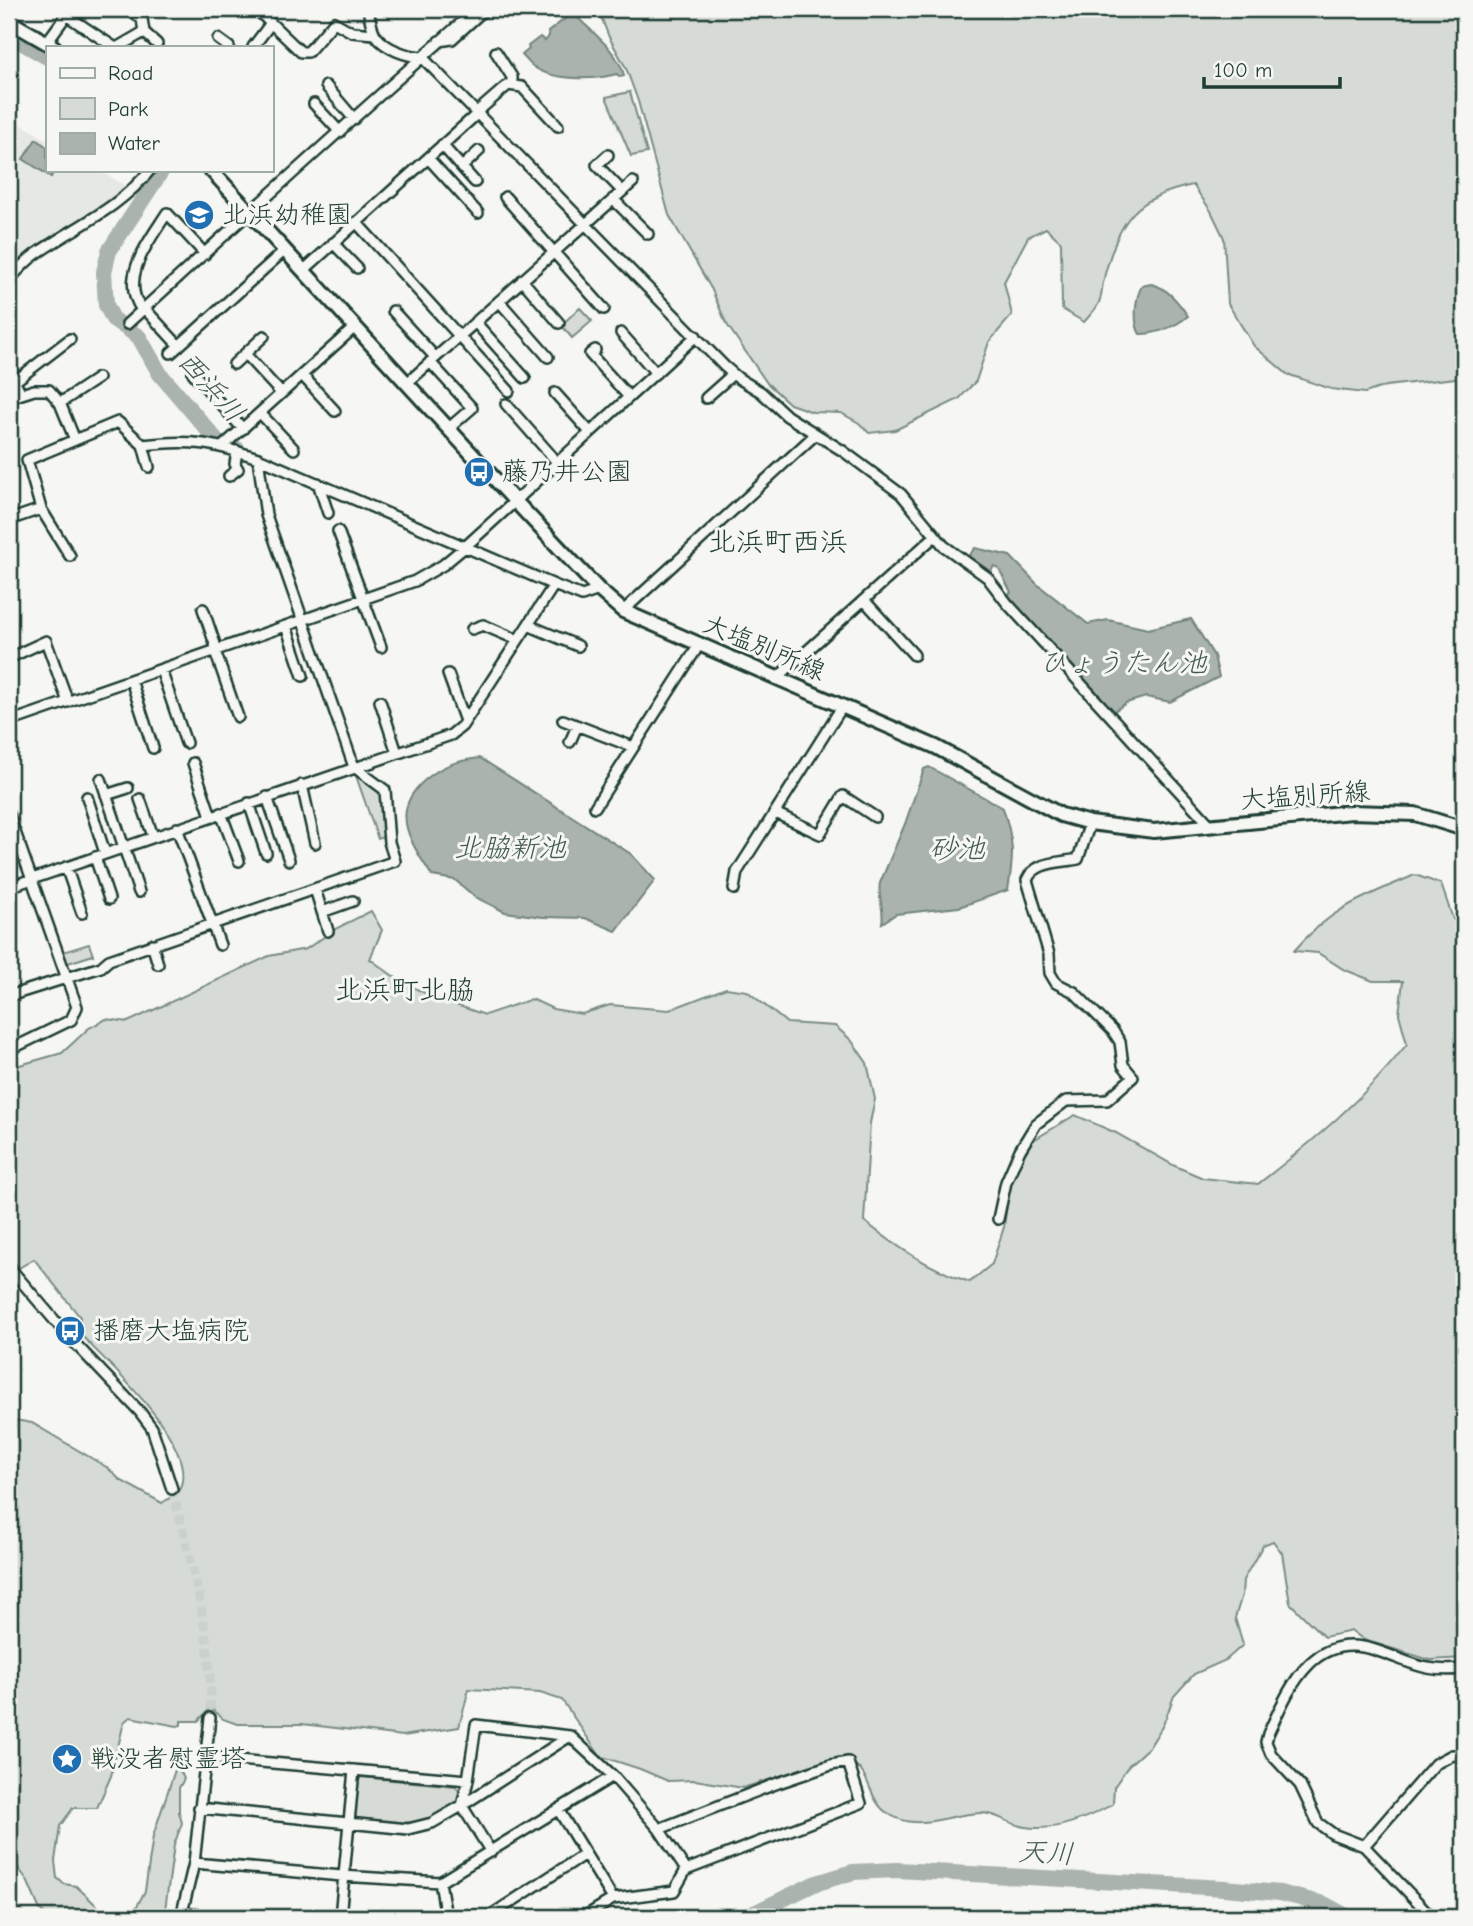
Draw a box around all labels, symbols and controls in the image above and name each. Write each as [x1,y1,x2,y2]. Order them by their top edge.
legend [46,46,273,172]
scale bar [1204,46,1340,90]
text: 100 m [1214,58,1272,82]
text: Road [108,61,153,85]
text: Park [108,97,148,121]
text: Water [108,131,161,155]
school or university icon: 北浜幼稚園 [182,198,216,232]
place label: 北浜幼稚園 [222,200,352,230]
water label: 西浜川 [171,345,251,429]
bus stop icon: 藤乃井公園 [462,455,496,489]
place label: 藤乃井公園 [502,457,632,487]
district label: 北浜町西浜 [708,526,848,558]
street label: 大塩別所線 [698,609,830,687]
water label: ひょうたん池 [1039,647,1208,679]
street label: 大塩別所線 [1239,777,1371,815]
water label: 北脇新池 [454,832,567,864]
water label: 砂池 [929,833,986,865]
district label: 北浜町北脇 [335,974,475,1006]
bus stop icon: 播磨大塩病院 [53,1314,87,1348]
place label: 播磨大塩病院 [93,1316,249,1346]
place icon: 戦没者慰霊塔 [50,1742,84,1776]
place label: 戦没者慰霊塔 [90,1744,246,1774]
water label: 天川 [1017,1836,1075,1870]

